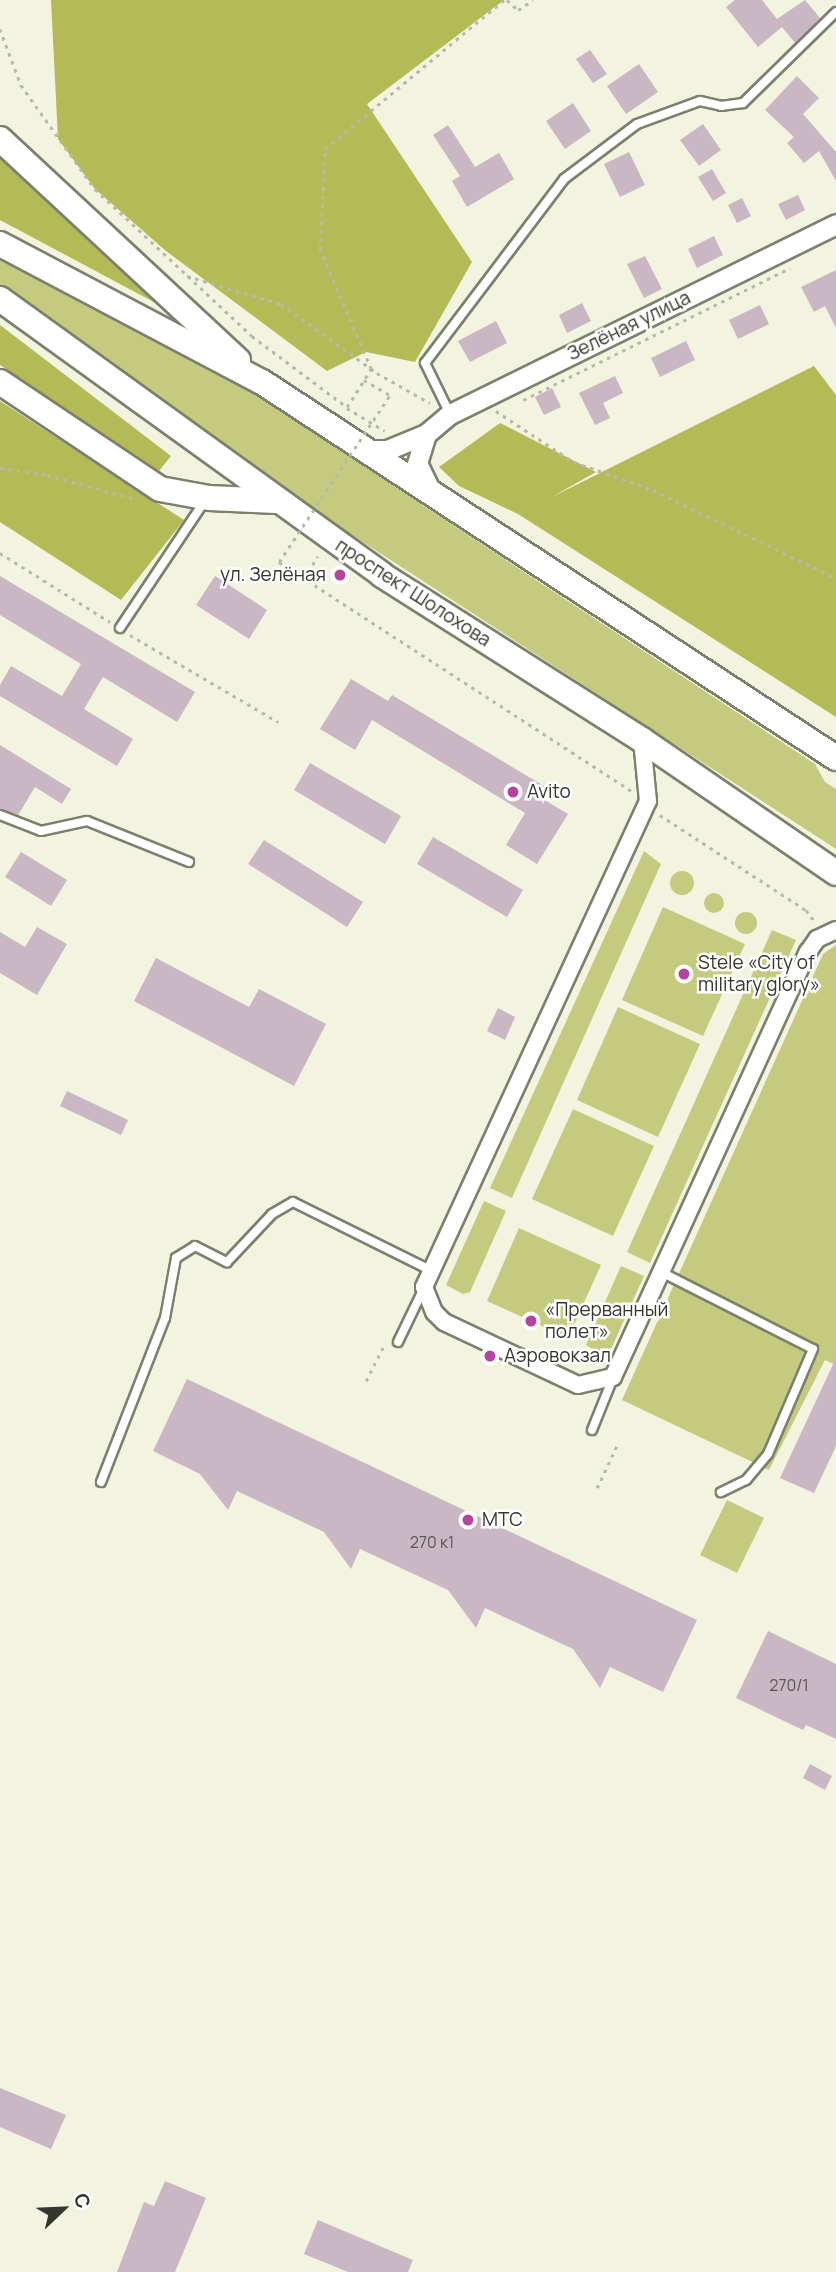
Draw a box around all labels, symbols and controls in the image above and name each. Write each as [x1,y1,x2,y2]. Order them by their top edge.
street label: Зелёная улица [564,286,694,366]
street label: проспект Шолохова [331,534,495,652]
place label: ул. Зелёная [220,564,326,586]
marker: ул. Зелёная [332,567,348,583]
place label: Avito [527,781,571,803]
marker: Avito [505,784,521,800]
place label: Stele «Сity of military glory» [698,952,820,996]
marker: Stele «Сity of military glory» [676,966,692,982]
place label: «Пpepвaнный пoлeт» [545,1299,668,1343]
marker: «Пpepвaнный пoлeт» [523,1313,539,1329]
place label: Аэровокзал [504,1345,611,1367]
marker: Аэровокзал [482,1348,498,1364]
place label: МТС [482,1509,523,1531]
marker: МТС [460,1512,476,1528]
house number: 270 к1 [410,1532,454,1552]
house number: 270/1 [769,1675,809,1695]
north arrow [28,2174,98,2244]
text: С [68,2189,97,2212]

